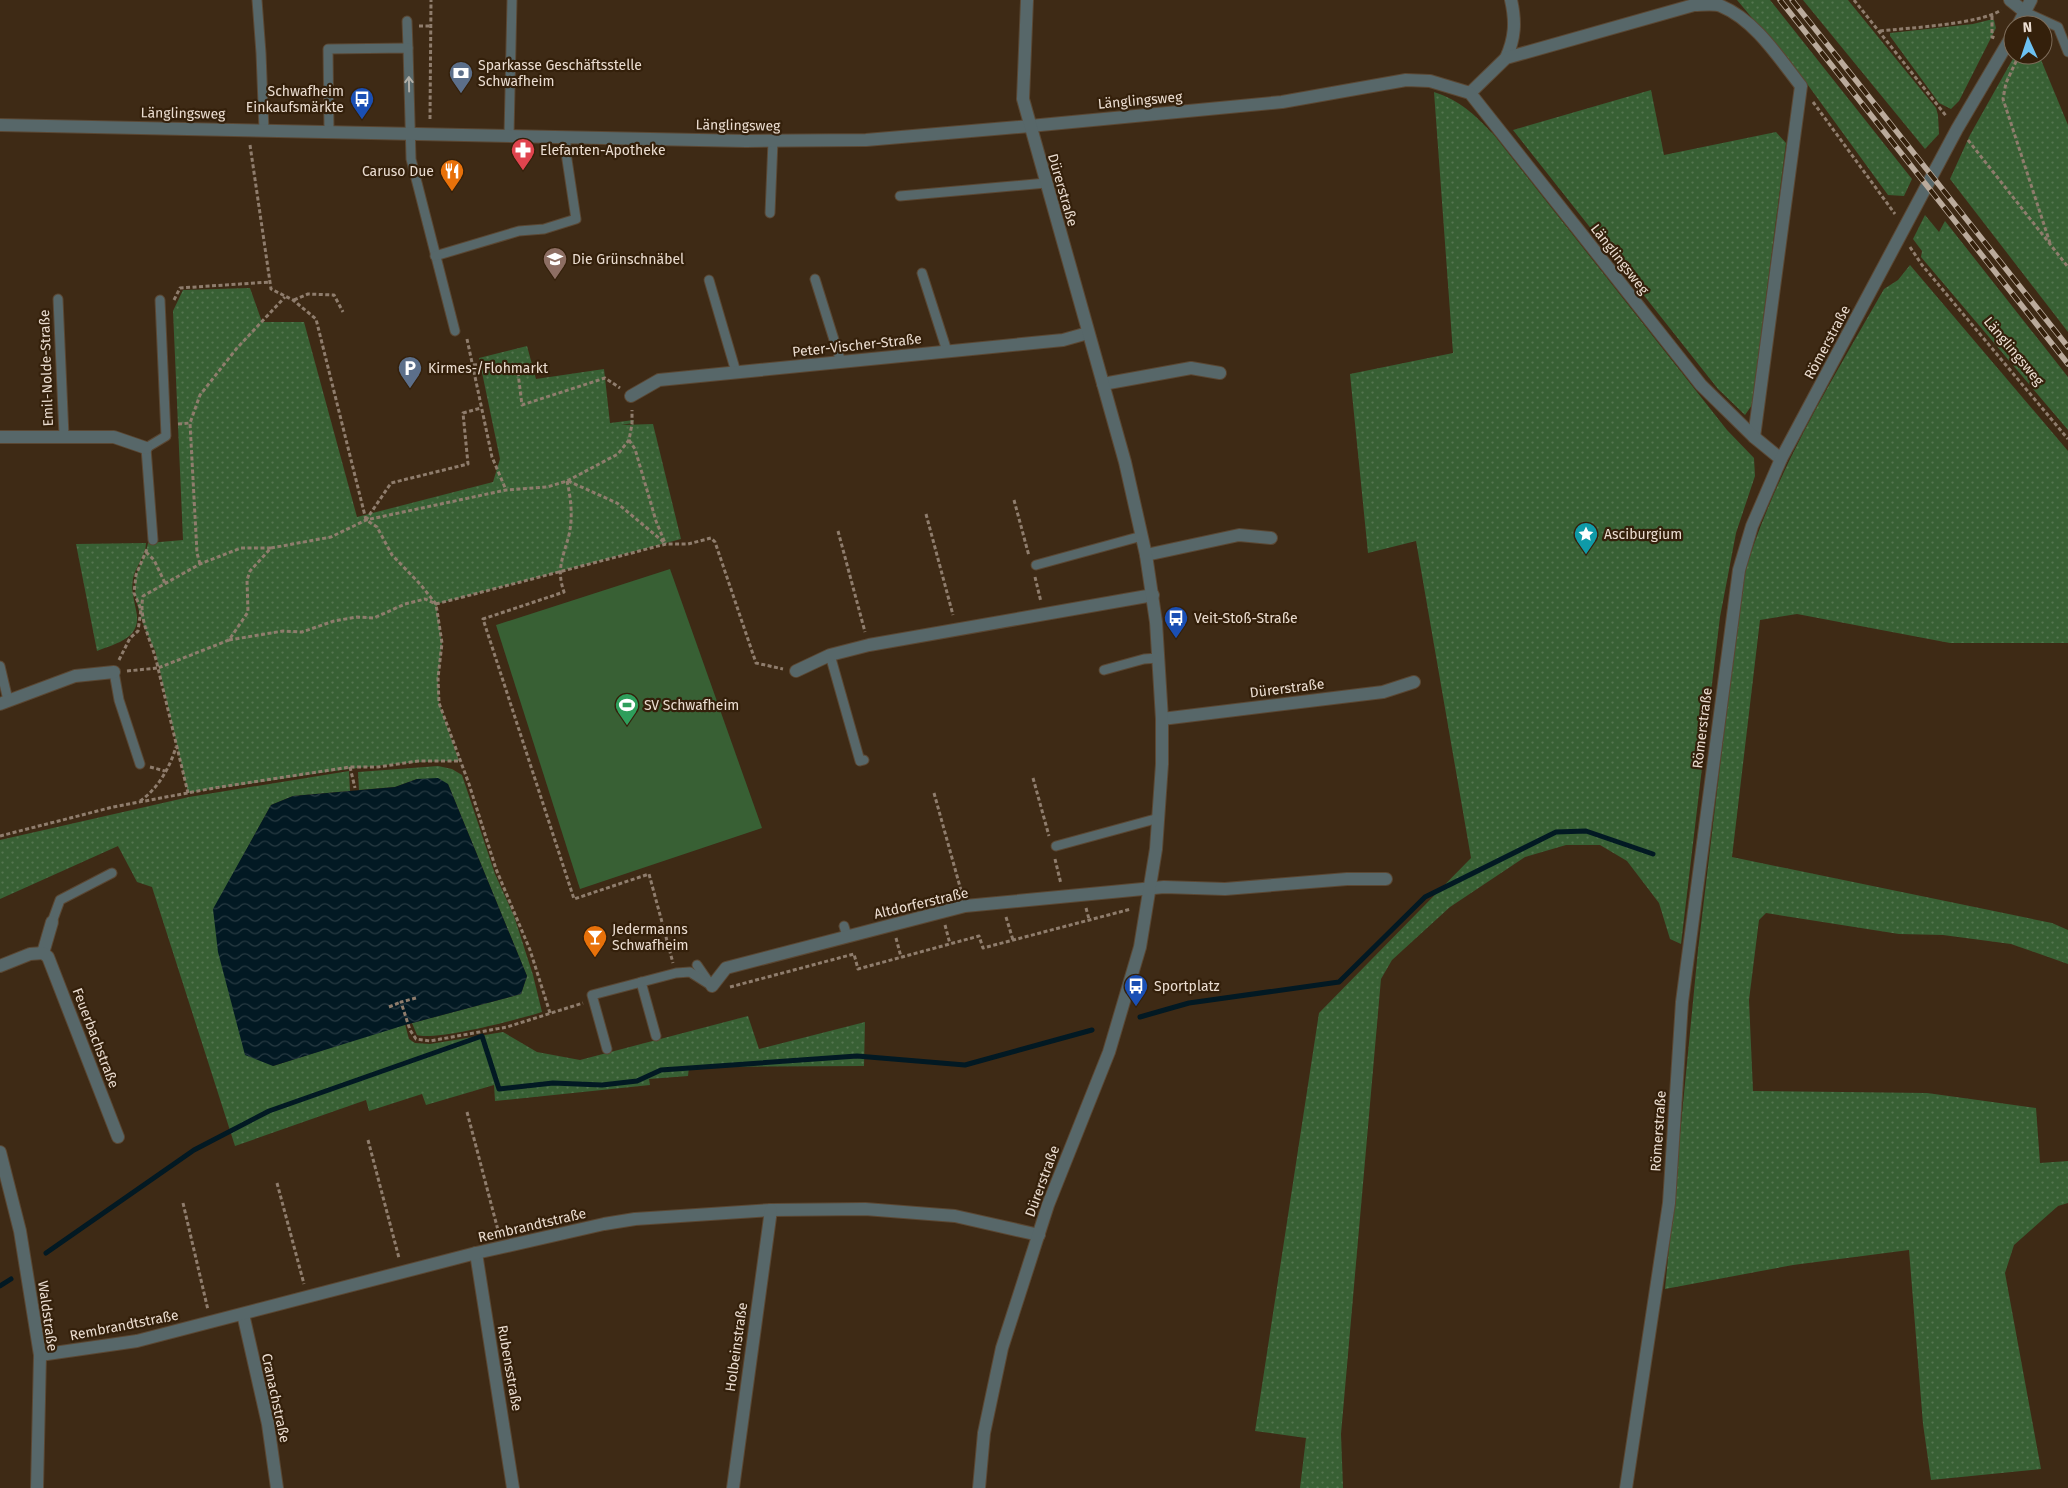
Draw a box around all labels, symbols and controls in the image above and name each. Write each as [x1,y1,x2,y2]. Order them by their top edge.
north arrow [2003,15,2053,65]
text: N [2022,19,2032,36]
place label: Sparkasse Geschäftsstelle Schwafheim [478,57,642,90]
bank icon: Sparkasse Geschäftsstelle Schwafheim [448,60,474,94]
one-way arrow [404,77,413,93]
place label: Schwafheim Einkaufsmärkte [246,83,344,116]
bus stop icon: Schwafheim Einkaufsmärkte [349,86,375,120]
street label: Länglingsweg [1097,88,1184,113]
street label: Länglingsweg [140,104,226,123]
street label: Länglingsweg [695,116,781,135]
pharmacy icon: Elefanten-Apotheke [510,137,536,171]
place label: Elefanten-Apotheke [540,142,666,159]
street label: Dürerstraße [1044,152,1081,229]
restaurant icon: Caruso Due [439,158,465,192]
place label: Caruso Due [362,163,434,180]
street label: Länglingsweg [1587,221,1653,298]
school or university icon: Die Grünschnäbel [542,246,568,280]
place label: Die Grünschnäbel [572,251,684,268]
street label: Römerstraße [1801,302,1854,382]
street label: Emil-Nolde-Straße [36,309,57,427]
street label: Länglingsweg [1980,313,2048,390]
street label: Peter-Vischer-Straße [792,330,923,361]
parking icon: Kirmes-/Flohmarkt [397,355,423,389]
place label: Kirmes-/Flohmarkt [428,360,549,377]
place icon: Asciburgium [1573,521,1599,555]
place label: Asciburgium [1604,526,1682,543]
bus stop icon: Veit-Stoß-Straße [1163,605,1189,639]
place label: Veit-Stoß-Straße [1194,610,1298,627]
street label: Dürerstraße [1249,675,1325,702]
street label: Römerstraße [1689,687,1716,769]
sports icon: SV Schwafheim [614,692,640,726]
place label: SV Schwafheim [644,697,739,714]
street label: Altdorferstraße [872,884,970,923]
place label: Jedermanns Schwafheim [612,921,688,954]
bar icon: Jedermanns Schwafheim [582,924,608,958]
bus stop icon: Sportplatz [1123,973,1149,1007]
place label: Sportplatz [1154,978,1220,995]
street label: Feuerbachstraße [69,986,122,1091]
street label: Römerstraße [1647,1090,1670,1172]
street label: Dürerstraße [1022,1143,1063,1219]
street label: Rembrandtstraße [476,1205,588,1246]
street label: Waldstraße [34,1280,61,1352]
street label: Holbeinstraße [722,1301,751,1393]
street label: Rembrandtstraße [68,1307,180,1344]
street label: Rubensstraße [494,1324,525,1413]
street label: Cranachstraße [258,1352,293,1444]

